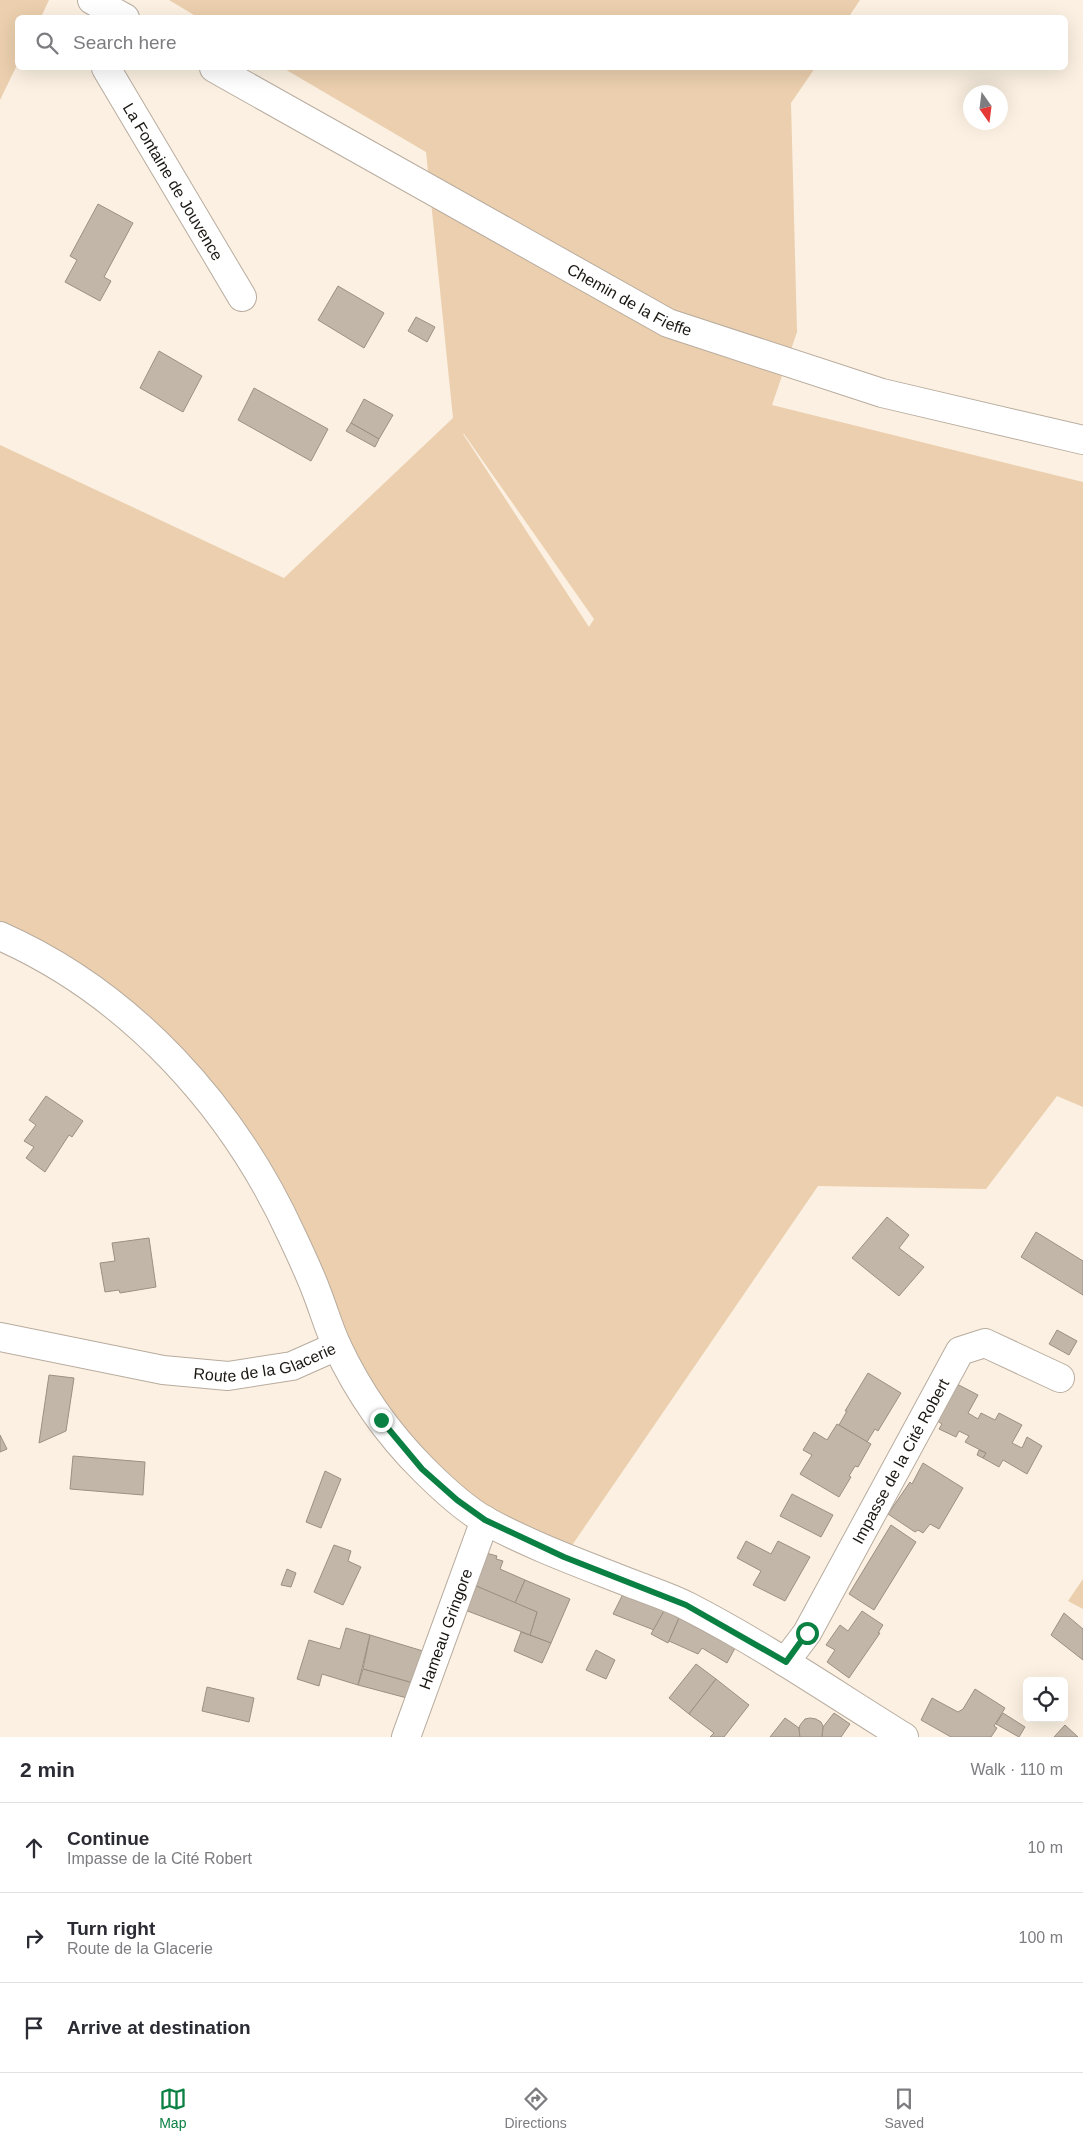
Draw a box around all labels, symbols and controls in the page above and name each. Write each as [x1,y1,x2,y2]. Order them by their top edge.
search box [15,15,1068,70]
icon: search [33,29,61,57]
text: Search here [73,32,177,53]
north arrow [963,85,1008,130]
street label: La Fontaine de Jouvence [120,100,226,263]
street label: Chemin de la Fieffe [564,260,694,339]
street label: Route de la Glacerie [193,1340,338,1385]
street label: Impasse de la Cité Robert [849,1375,953,1547]
route end [370,1409,393,1432]
street label: Hameau Gringore [416,1566,476,1692]
route start [796,1622,819,1645]
map controls [1023,1677,1068,1722]
button: locate [1023,1677,1068,1722]
text: 2 min [20,1758,75,1781]
text: Walk · 110 m [971,1761,1063,1778]
text: Continue [67,1828,149,1849]
icon: ahead [20,1834,48,1862]
text: 10 m [1027,1839,1063,1856]
text: Impasse de la Cité Robert [67,1850,252,1867]
text: Turn right [67,1918,155,1939]
icon: right [20,1924,48,1952]
text: 100 m [1019,1929,1063,1946]
text: Route de la Glacerie [67,1940,213,1957]
icon: arrive [20,2014,48,2042]
text: Arrive at destination [67,2017,251,2038]
tab: Map [159,2085,187,2131]
tab: Directions [505,2085,567,2131]
tab: Saved [884,2085,924,2131]

